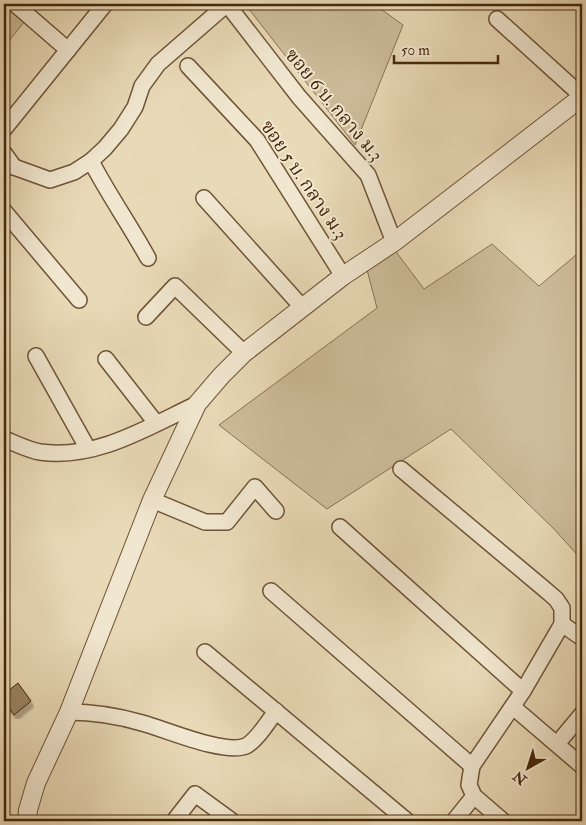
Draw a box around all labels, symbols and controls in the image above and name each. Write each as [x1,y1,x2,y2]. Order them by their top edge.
scale bar [394,32,497,64]
text: 50 m [401,41,430,60]
street label: ฃอย 6 บ. กลาง ม.3 [280,44,388,166]
street label: ฃอย 5 บ. กลาง ม.3 [255,116,353,244]
north arrow [504,742,554,792]
text: N [510,767,531,789]

